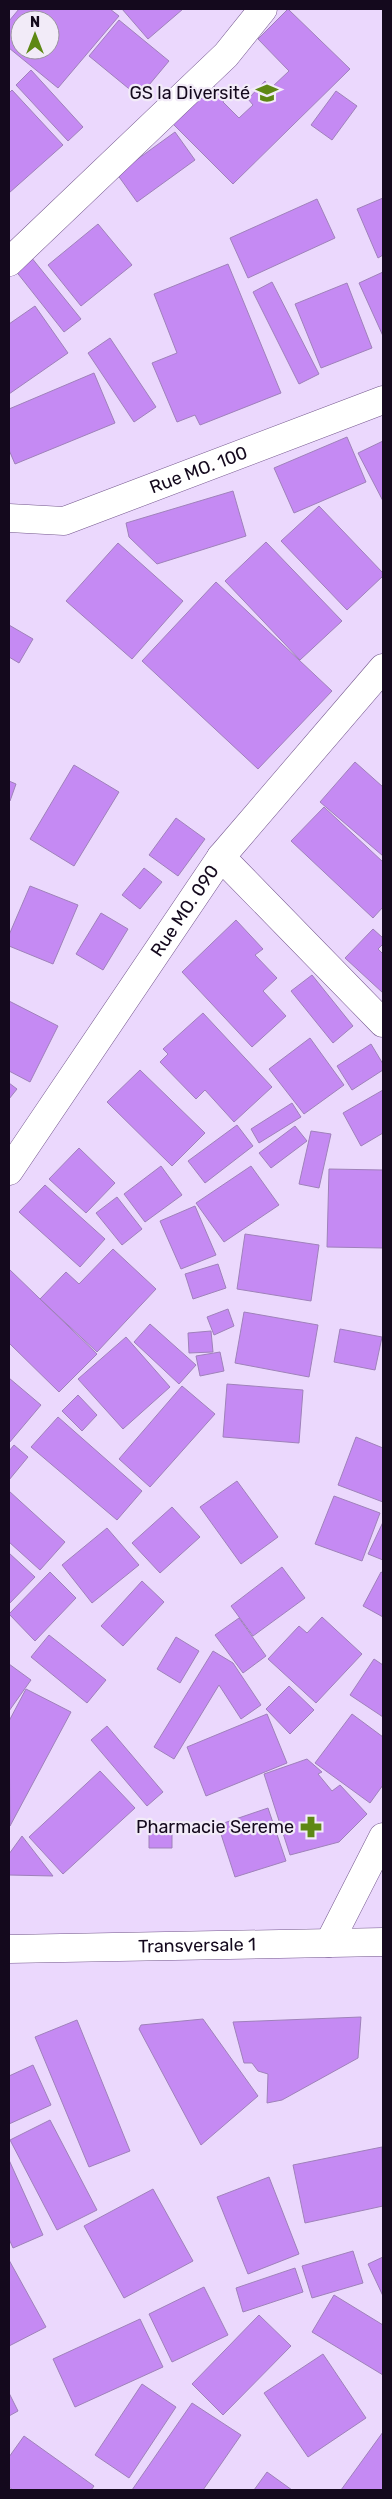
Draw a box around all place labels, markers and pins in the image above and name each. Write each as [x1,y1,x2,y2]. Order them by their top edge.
school or university icon: GS la Diversité [254,80,280,106]
place label: GS la Diversité [129,82,250,104]
pharmacy icon: Pharmacie Sereme [298,1814,324,1840]
place label: Pharmacie Sereme [136,1816,294,1838]

